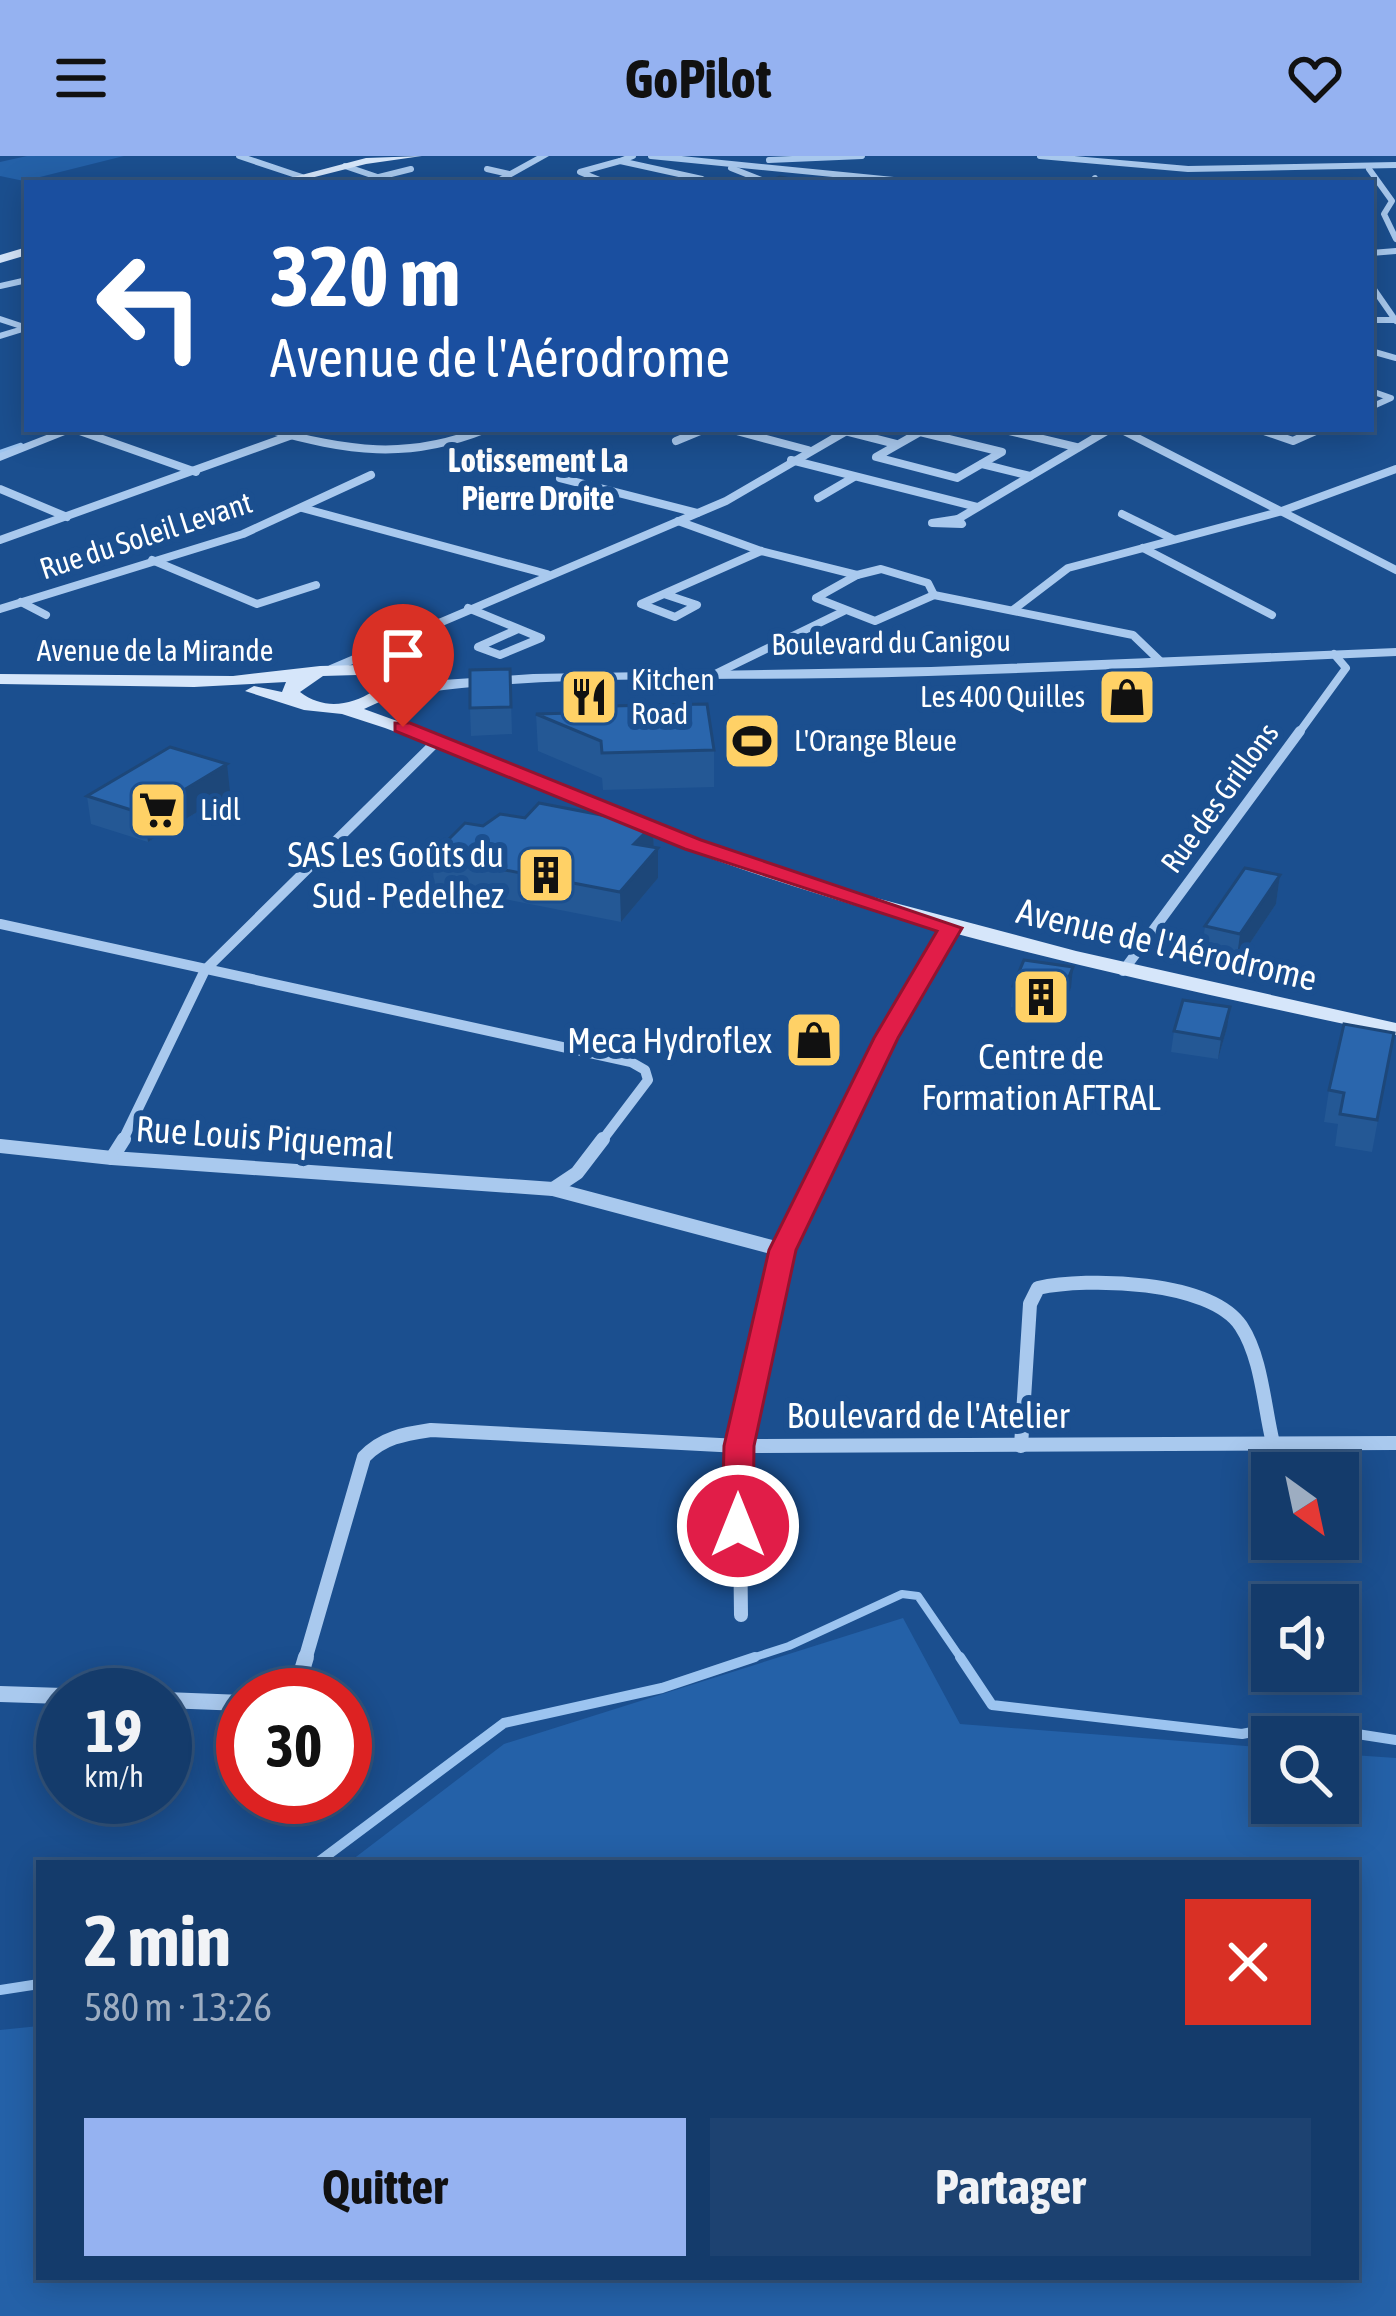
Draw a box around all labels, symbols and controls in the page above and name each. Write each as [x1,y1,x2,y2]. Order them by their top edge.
icon: menu [48,45,114,111]
icon: heart [1282,45,1348,111]
text: GoPilot [624,48,772,109]
icon: left [72,228,228,384]
text: 320 m [270,228,460,324]
text: Avenue de l'Aérodrome [270,327,730,388]
district label: Lotissement La Pierre Droite [448,441,628,517]
street label: Rue du Soleil Levant [35,485,256,585]
pin [352,604,454,727]
icon: arrive [370,622,436,688]
street label: Boulevard du Canigou [771,623,1011,661]
street label: Avenue de la Mirande [37,633,273,667]
place label: Kitchen Road [631,662,715,730]
restaurant icon: Kitchen Road [558,666,620,728]
shop icon: Les 400 Quilles [1096,666,1158,728]
place label: Les 400 Quilles [920,679,1085,713]
sports icon: L'Orange Bleue [721,710,783,772]
street label: Rue des Grillons [1154,716,1285,879]
place label: L'Orange Bleue [794,723,957,757]
supermarket icon: Lidl [127,779,189,841]
place label: Lidl [200,792,241,826]
place label: SAS Les Goûts du Sud - Pedelhez [287,833,504,916]
building icon: SAS Les Goûts du Sud - Pedelhez [515,844,577,906]
street label: Avenue de l'Aérodrome [1013,889,1321,999]
building icon: Centre de Formation AFTRAL [1010,966,1072,1028]
shop icon: Meca Hydroflex [783,1009,845,1071]
place label: Meca Hydroflex [567,1019,772,1061]
place label: Centre de Formation AFTRAL [921,1035,1161,1118]
street label: Rue Louis Piquemal [134,1107,396,1167]
street label: Boulevard de l'Atelier [787,1394,1071,1436]
north arrow [1251,1452,1359,1560]
map controls [1251,1452,1359,1824]
position arrow [675,1463,801,1589]
button: sound [1251,1584,1359,1692]
speed limit sign: 30 [216,1668,372,1824]
text: 19 [86,1696,142,1765]
button: search [1251,1716,1359,1824]
text: km/h [84,1759,144,1793]
text: 2 min [84,1899,231,1981]
button: close [1185,1899,1311,2025]
text: 580 m · 13:26 [84,1985,272,2029]
button: Quitter [84,2118,686,2256]
button: Partager [710,2118,1311,2256]

